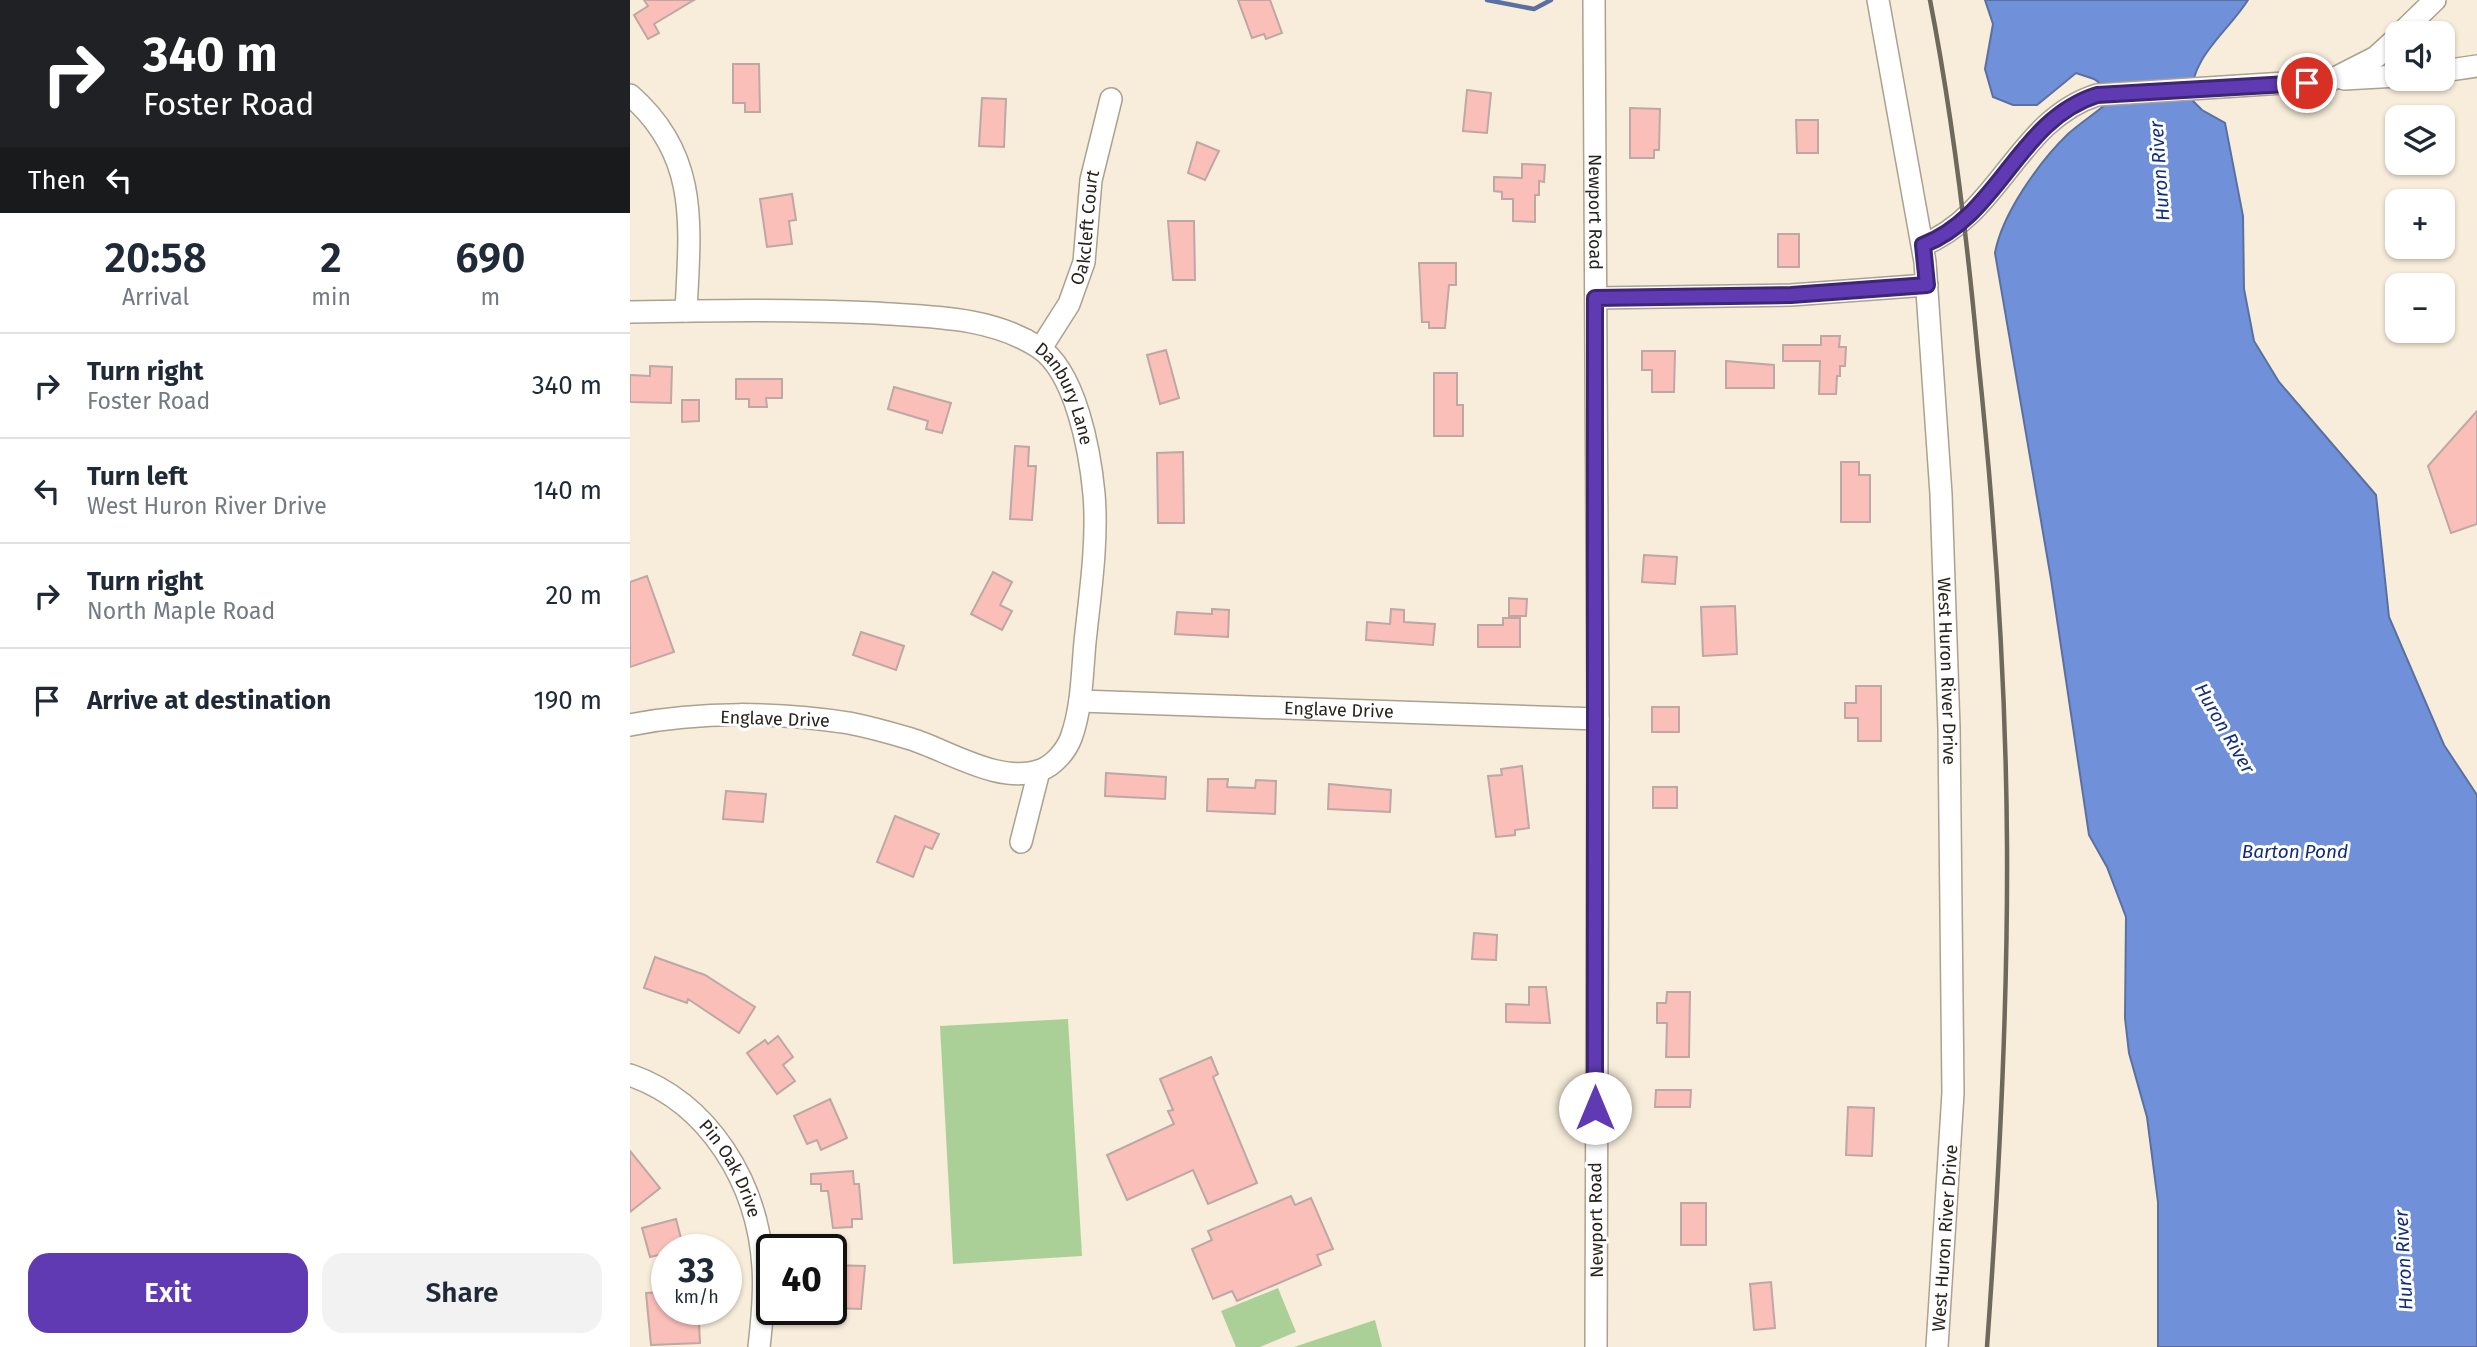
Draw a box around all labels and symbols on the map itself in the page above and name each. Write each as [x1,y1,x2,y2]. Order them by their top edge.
pin [2277,53,2337,113]
water label: Huron River [2144,119,2174,222]
street label: Newport Road [1584,154,1607,270]
street label: Oakcleft Court [1066,167,1104,288]
street label: Danbury Lane [1031,338,1097,447]
street label: West Huron River Drive [1933,577,1960,765]
water label: Huron River [2190,679,2260,778]
street label: Englave Drive [1284,697,1394,723]
street label: Englave Drive [720,706,830,732]
water label: Barton Pond [2242,840,2348,863]
position arrow [1558,1071,1632,1145]
street label: Pin Oak Drive [694,1115,765,1220]
street label: West Huron River Drive [1927,1144,1963,1332]
street label: Newport Road [1584,1162,1608,1278]
water label: Huron River [2389,1209,2418,1311]
speed limit sign: 40 [756,1234,847,1325]

